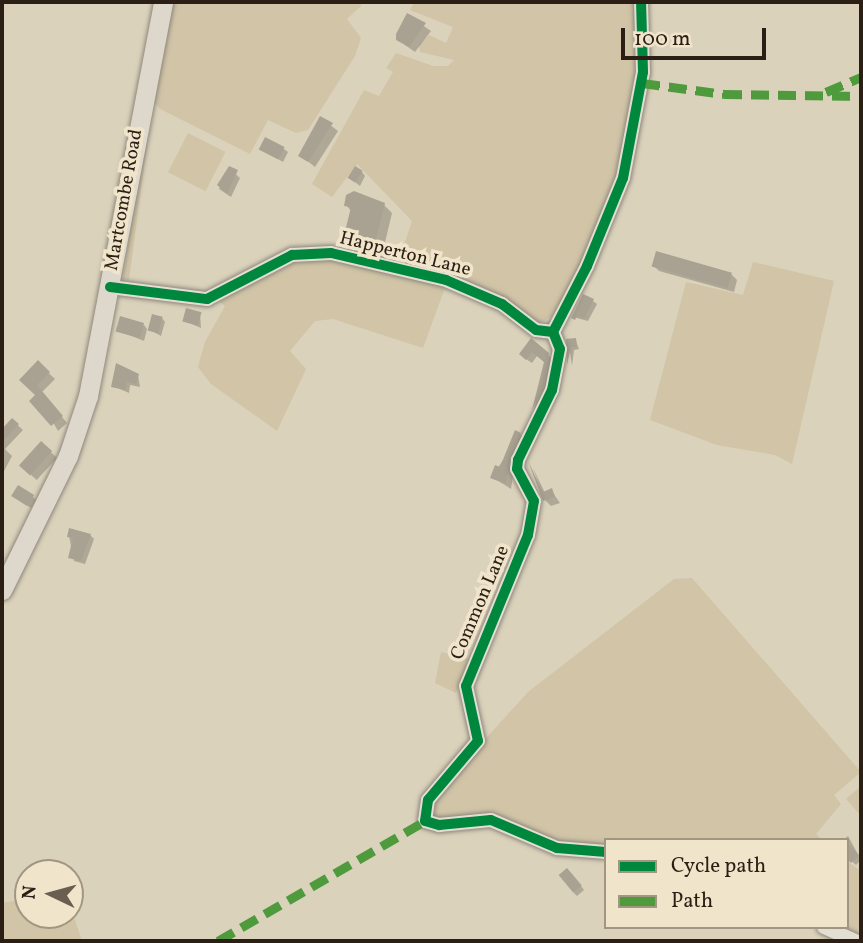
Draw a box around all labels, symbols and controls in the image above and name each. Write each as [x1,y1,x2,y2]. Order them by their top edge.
scale bar [625,14,770,58]
text: 100 m [634,25,691,54]
street label: Martcombe Road [101,128,149,272]
street label: Happerton Lane [337,228,473,282]
street label: Common Lane [447,542,515,664]
legend [604,838,849,929]
text: Cycle path [671,852,766,881]
north arrow [14,859,84,929]
text: N [17,884,44,900]
text: Path [671,887,713,916]

